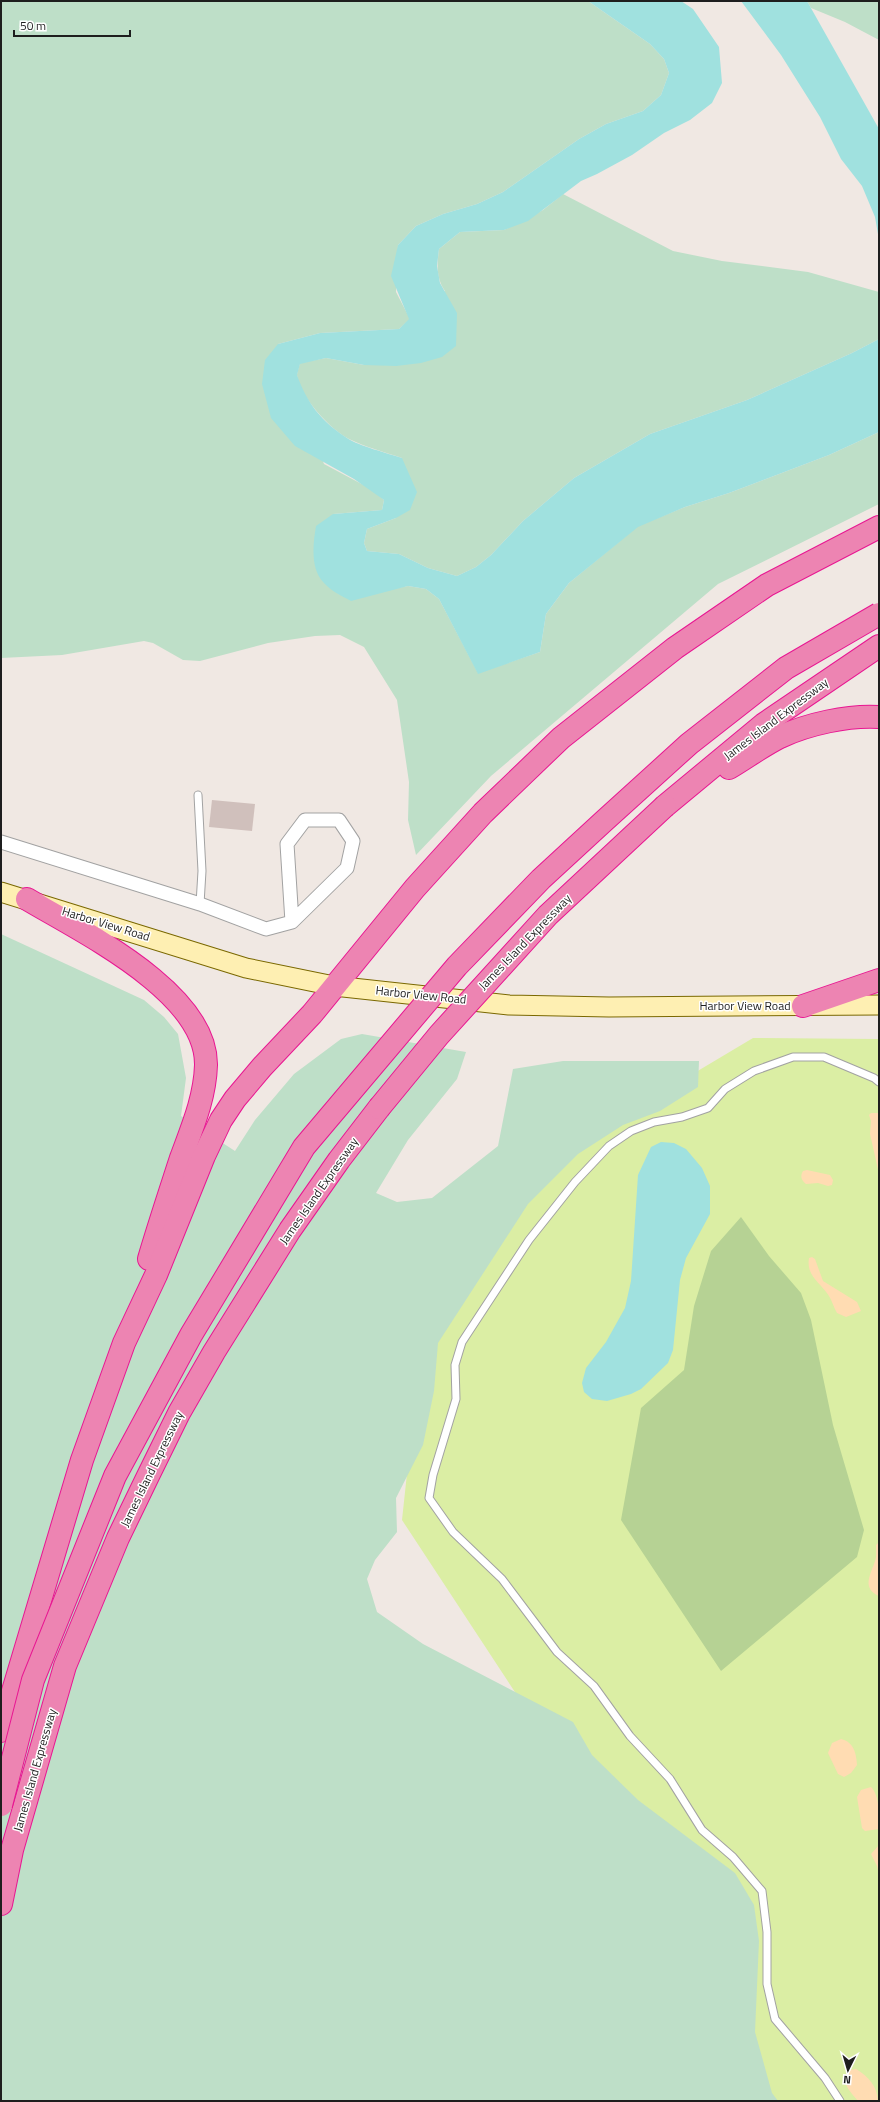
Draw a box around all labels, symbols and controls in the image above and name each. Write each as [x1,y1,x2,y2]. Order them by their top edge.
scale bar [14,12,130,38]
text: 50 m [20,16,46,35]
street label: James Island Expressway [719,673,832,764]
street label: James Island Expressway [474,889,576,994]
street label: Harbor View Road [60,901,152,946]
street label: Harbor View Road [375,980,467,1009]
street label: Harbor View Road [699,996,791,1015]
street label: James Island Expressway [274,1133,363,1248]
street label: James Island Expressway [115,1407,188,1530]
street label: James Island Expressway [8,1706,61,1834]
north arrow [828,2050,868,2090]
text: N [843,2072,852,2088]

